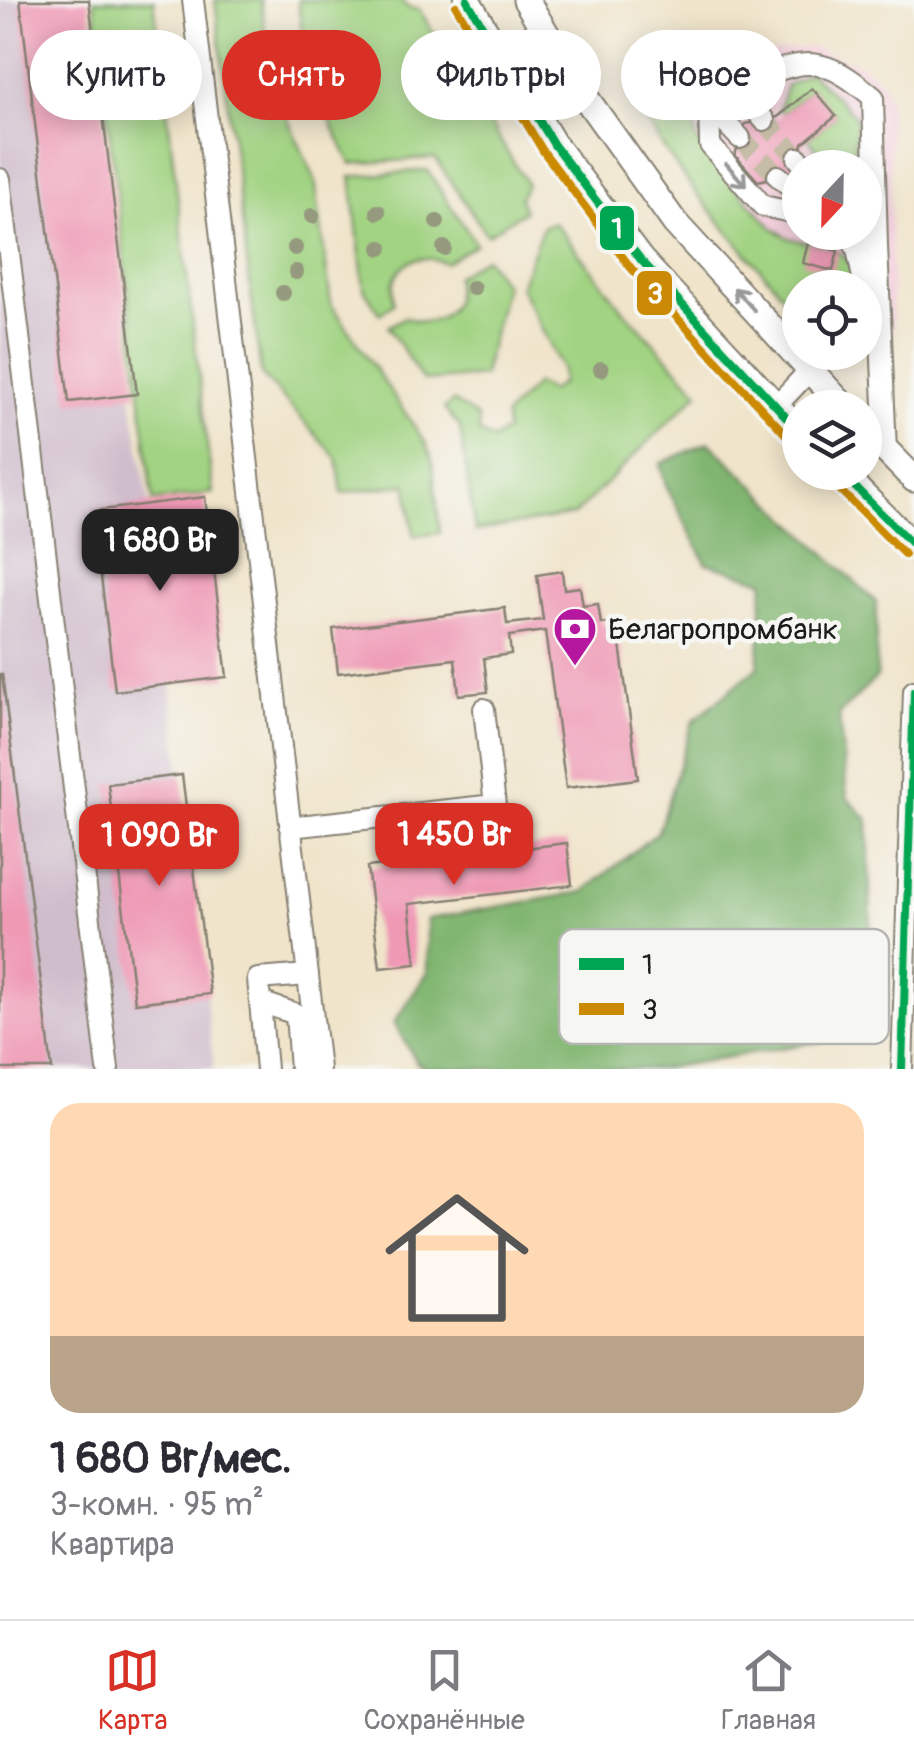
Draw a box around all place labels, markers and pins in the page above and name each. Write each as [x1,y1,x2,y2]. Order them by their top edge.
pin: 1 680 Br [57,509,263,594]
bank icon: Белагропромбанк [552,606,598,667]
place label: Белагропромбанк [608,611,838,648]
pin: 1 450 Br [351,803,557,888]
pin: 1 090 Br [56,804,262,889]

